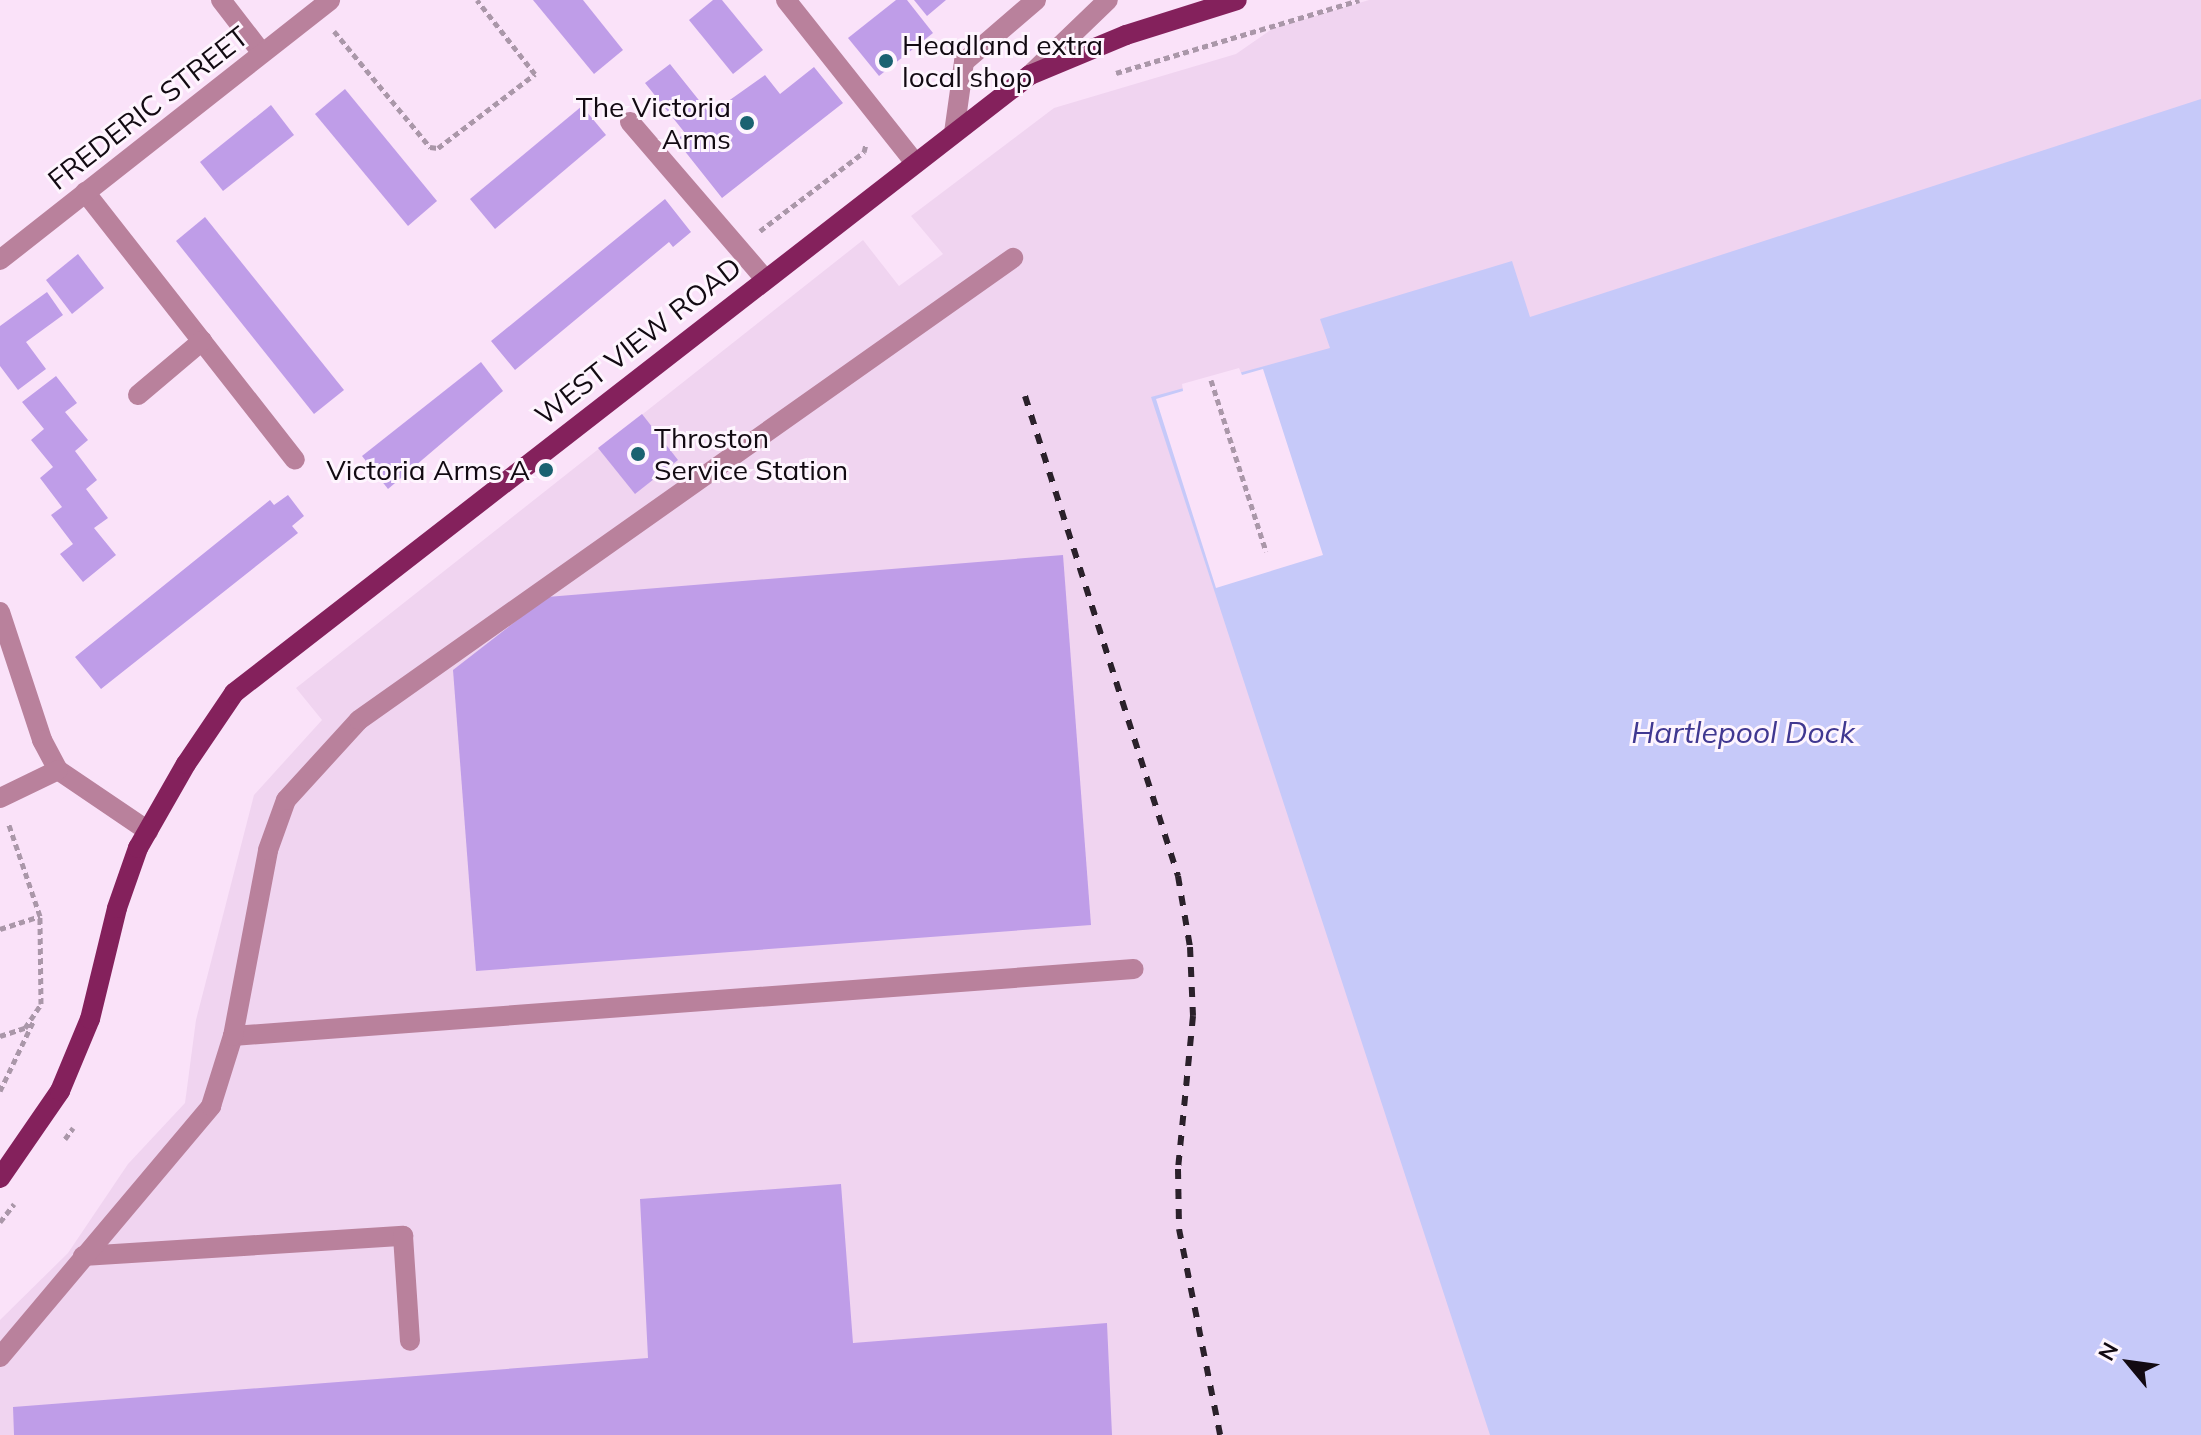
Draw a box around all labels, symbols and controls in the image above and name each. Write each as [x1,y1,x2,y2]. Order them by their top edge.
street label: FREDERIC STREET [41,19,255,197]
place label: Headland extra local shop [902,28,1103,94]
marker: Headland extra local shop [877,52,895,70]
place label: The Victoria Arms [576,90,731,156]
marker: The Victoria Arms [738,114,756,132]
street label: WEST VIEW ROAD [528,250,748,432]
place label: Throston Service Station [654,421,848,487]
marker: Throston Service Station [629,445,647,463]
place label: Victoria Arms A [326,453,530,487]
marker: Victoria Arms A [537,461,555,479]
water label: Hartlepool Dock [1631,714,1855,750]
north arrow [2089,1323,2169,1403]
text: N [2092,1337,2124,1365]

